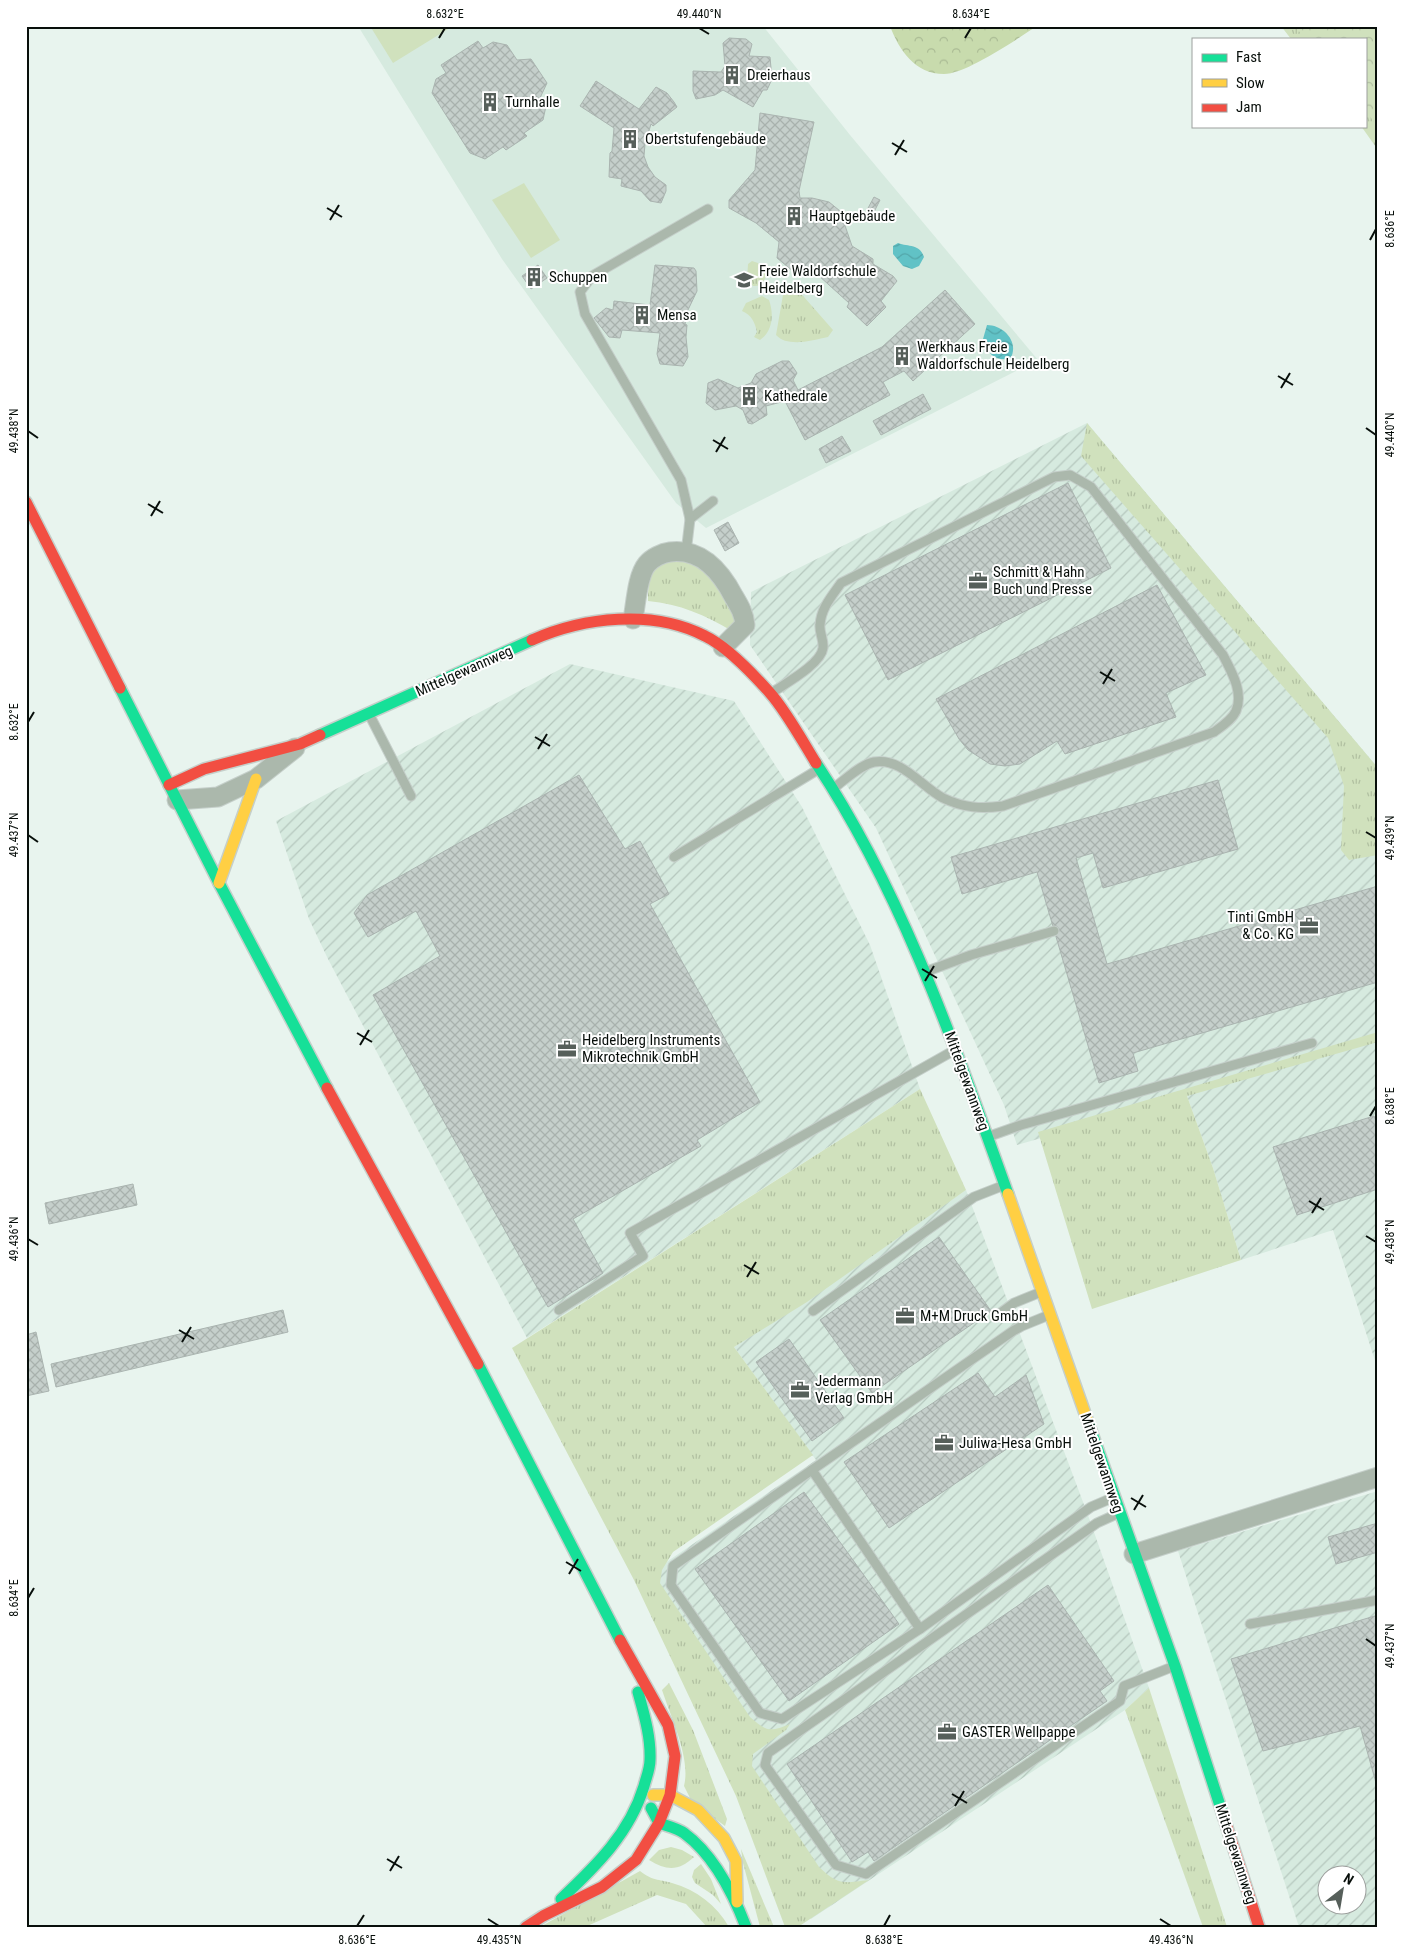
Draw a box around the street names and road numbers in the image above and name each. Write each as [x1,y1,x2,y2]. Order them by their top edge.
street label: Mittelgewannweg [413,642,515,700]
street label: Mittelgewannweg [941,1029,993,1133]
street label: Mittelgewannweg [1077,1411,1127,1515]
street label: Mittelgewannweg [1211,1802,1261,1906]

